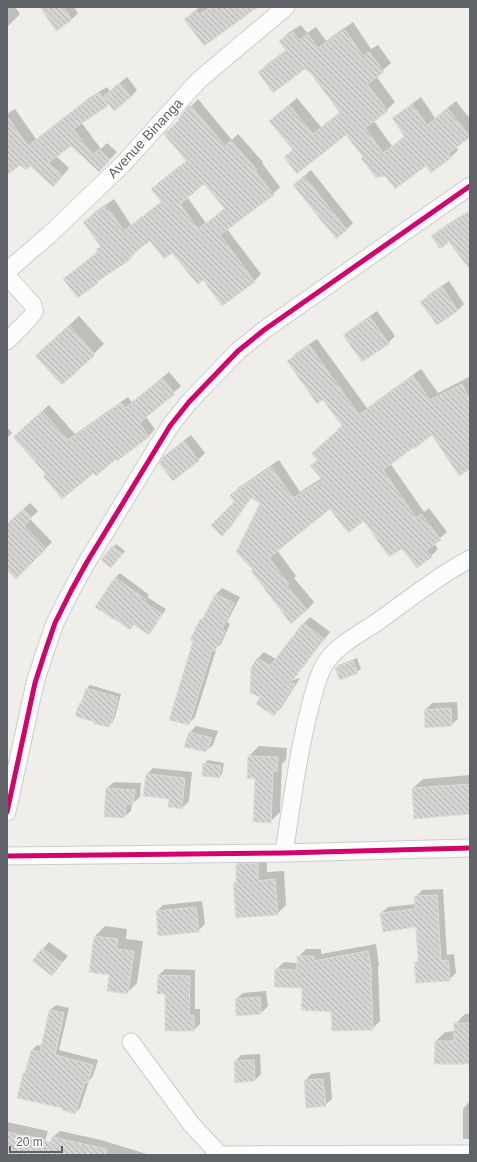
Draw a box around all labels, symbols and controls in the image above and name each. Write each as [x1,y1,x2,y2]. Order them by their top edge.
street label: Avenue Binanga [104,95,186,181]
scale bar [10,1128,62,1154]
text: 20 m [16,1135,43,1149]

